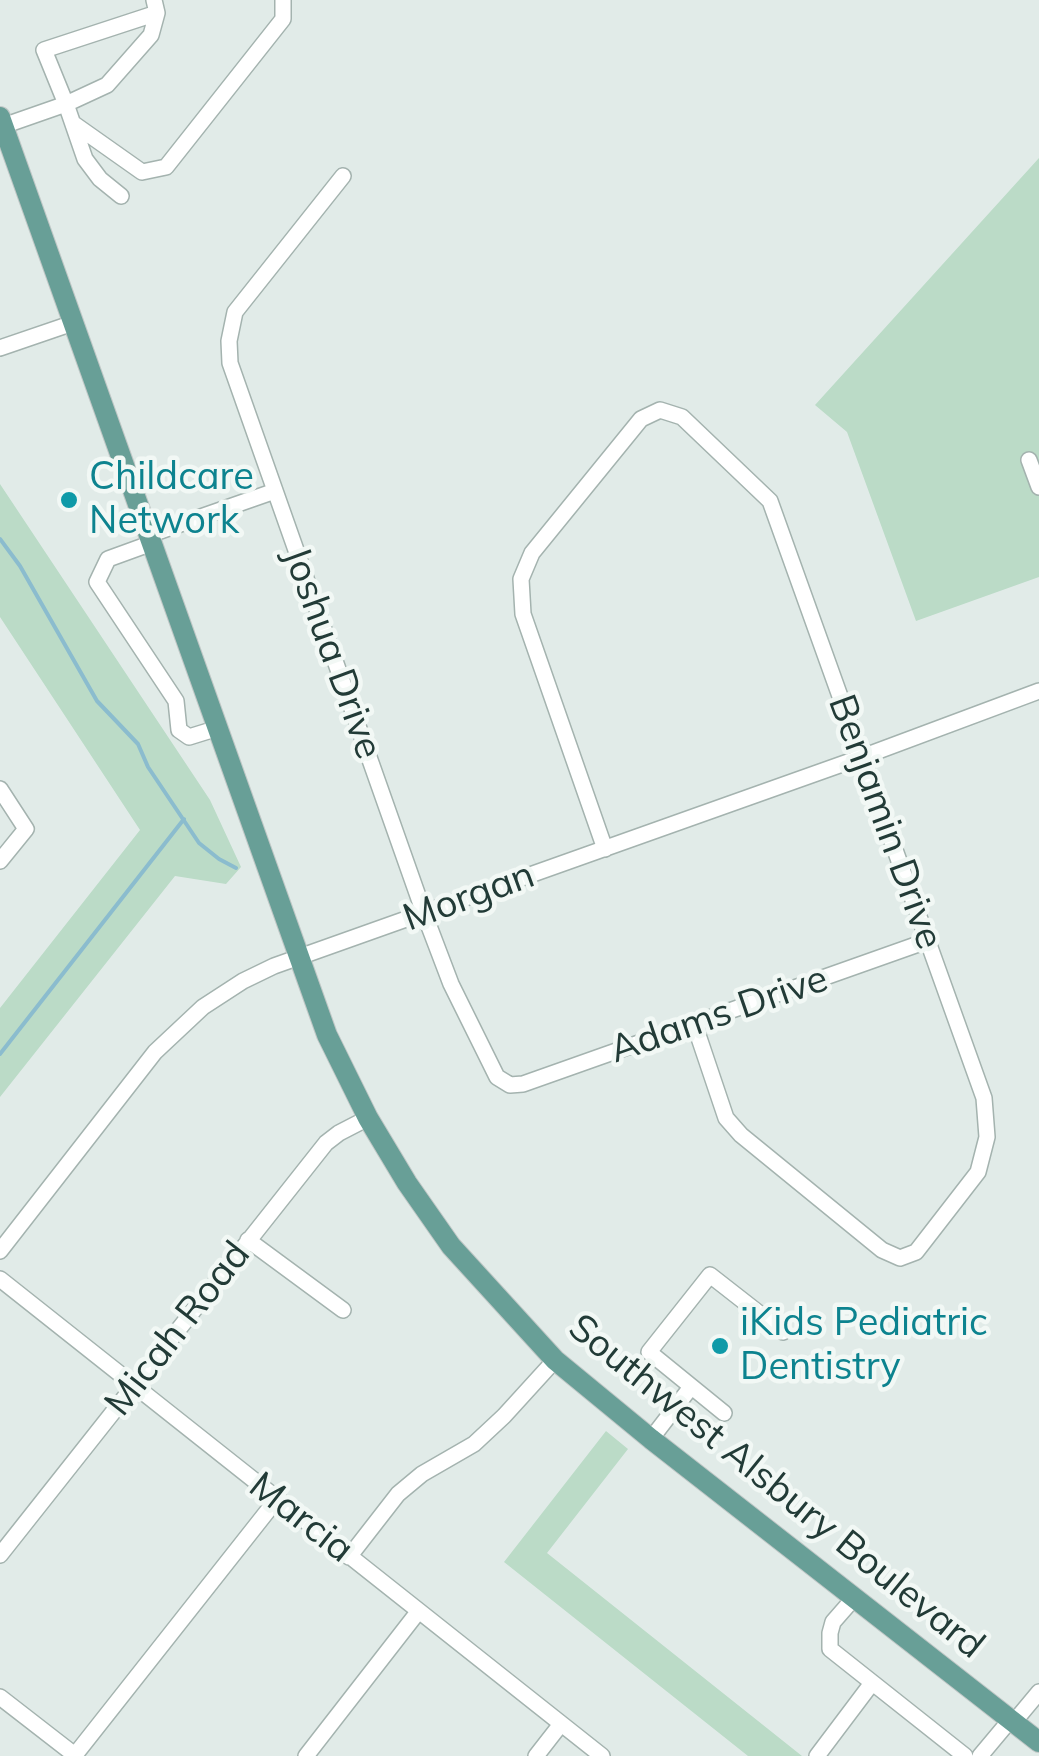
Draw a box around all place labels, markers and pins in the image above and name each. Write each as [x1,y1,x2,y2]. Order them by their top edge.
place label: Childcare Network [89,455,254,544]
marker: Childcare Network [58,489,80,511]
place label: iKids Pediatric Dentistry [740,1301,988,1390]
marker: iKids Pediatric Dentistry [709,1335,731,1357]

